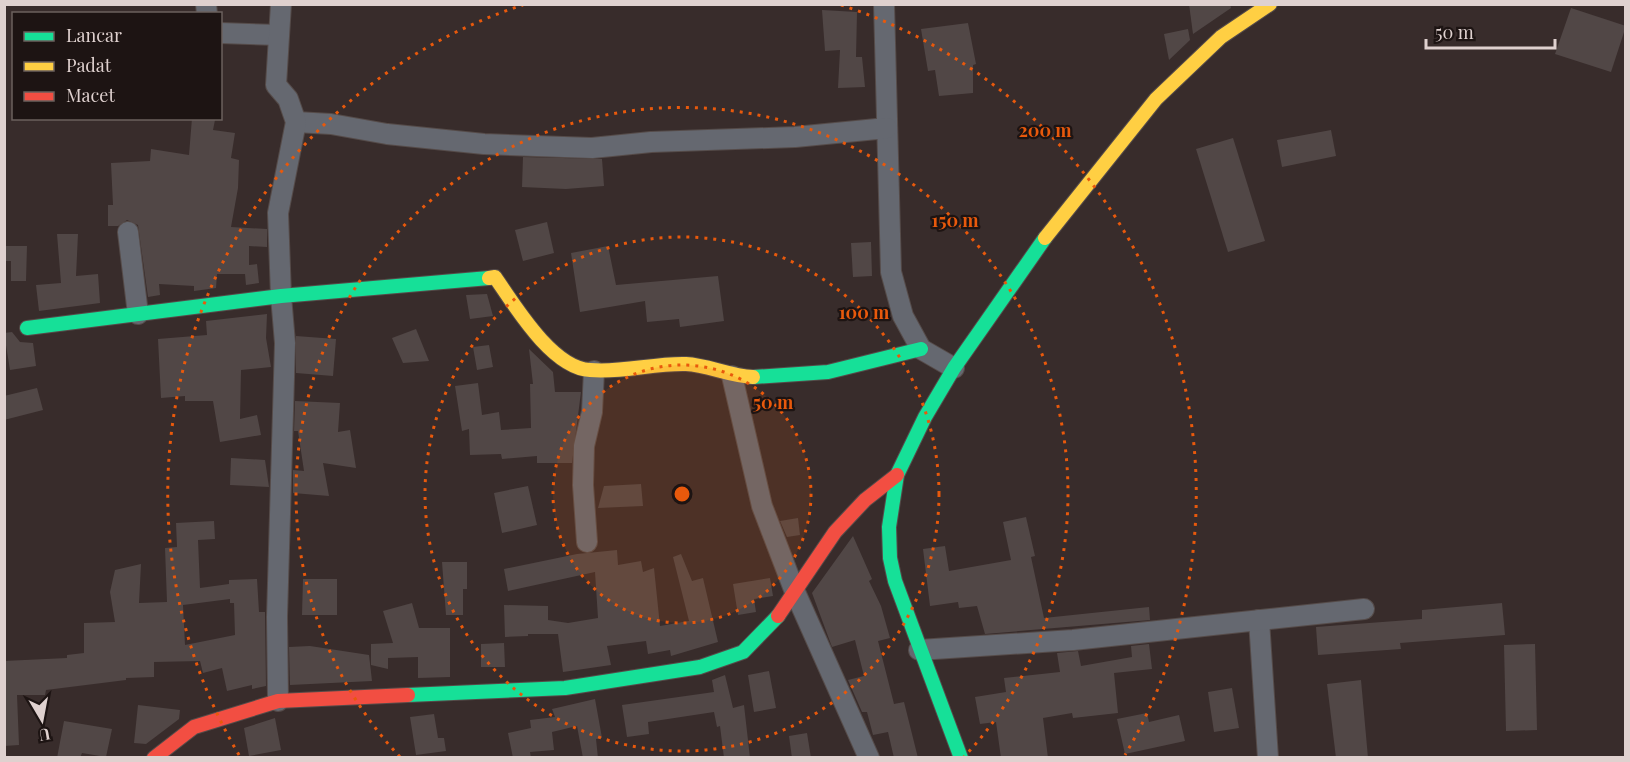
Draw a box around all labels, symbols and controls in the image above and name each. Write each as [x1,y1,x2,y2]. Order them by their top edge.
legend [12,12,222,120]
scale bar [1426,12,1555,50]
text: 50 m [1435,20,1474,44]
text: Lancar [66,23,122,47]
text: Padat [66,53,112,77]
text: Macet [66,83,115,107]
text: 200 m [1018,118,1072,142]
text: 150 m [931,208,979,232]
text: 100 m [839,300,890,324]
text: 50 m [753,390,794,414]
centre of rings [672,484,692,504]
north arrow [12,690,72,750]
text: U [37,724,52,747]

